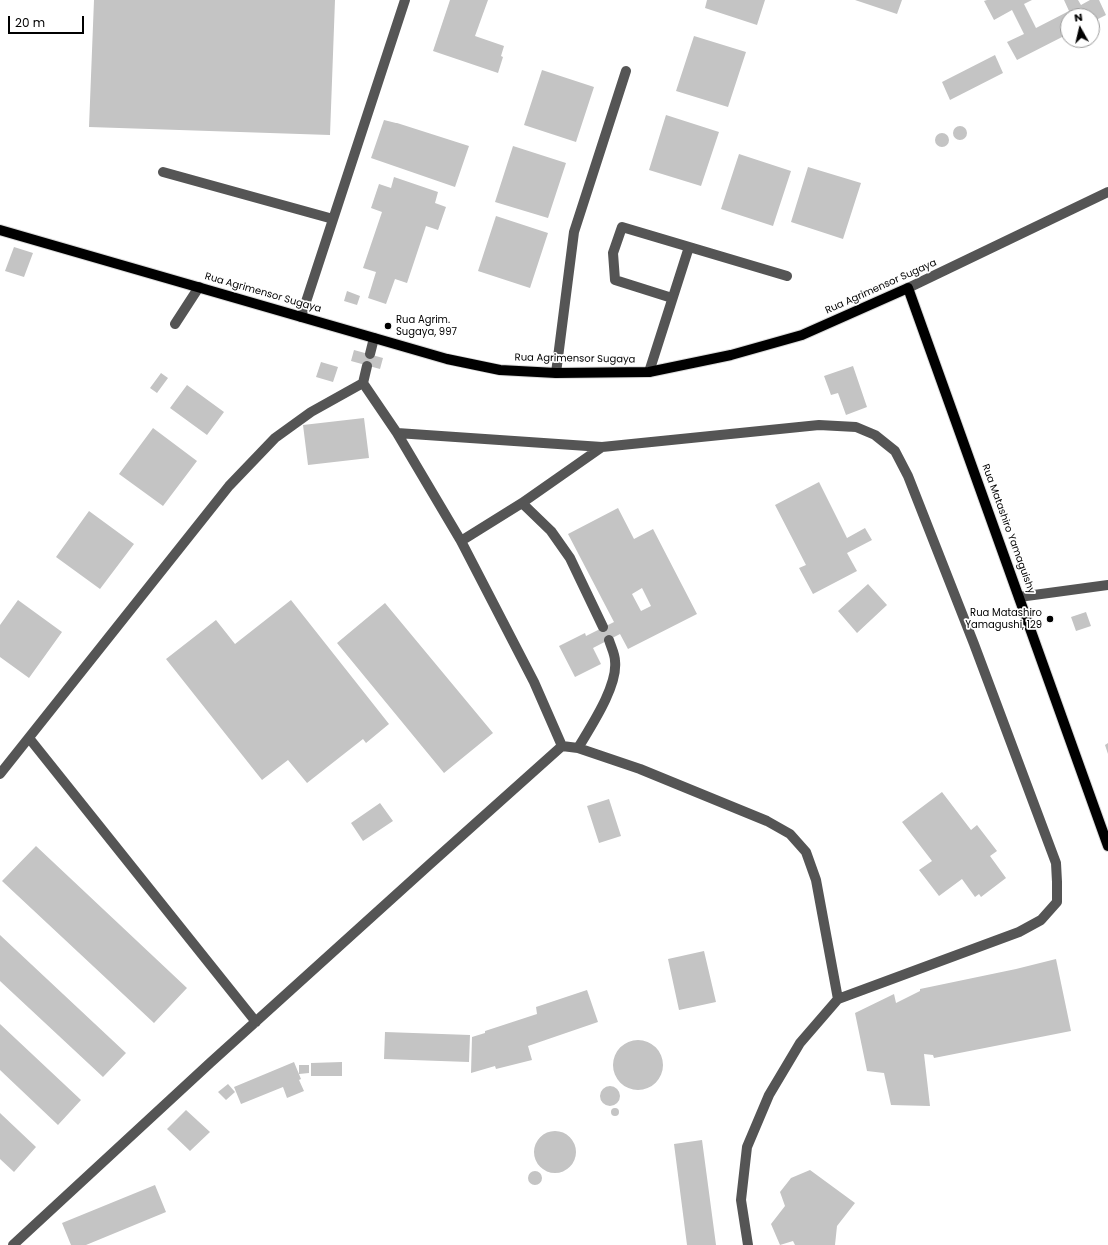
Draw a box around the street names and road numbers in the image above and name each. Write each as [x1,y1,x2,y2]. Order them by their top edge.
street label: Rua Agrimensor Sugaya [823,257,939,317]
street label: Rua Agrimensor Sugaya [203,271,323,315]
street label: Rua Agrimensor Sugaya [515,352,635,366]
street label: Rua Matashiro Yamaguishy [979,463,1037,595]

